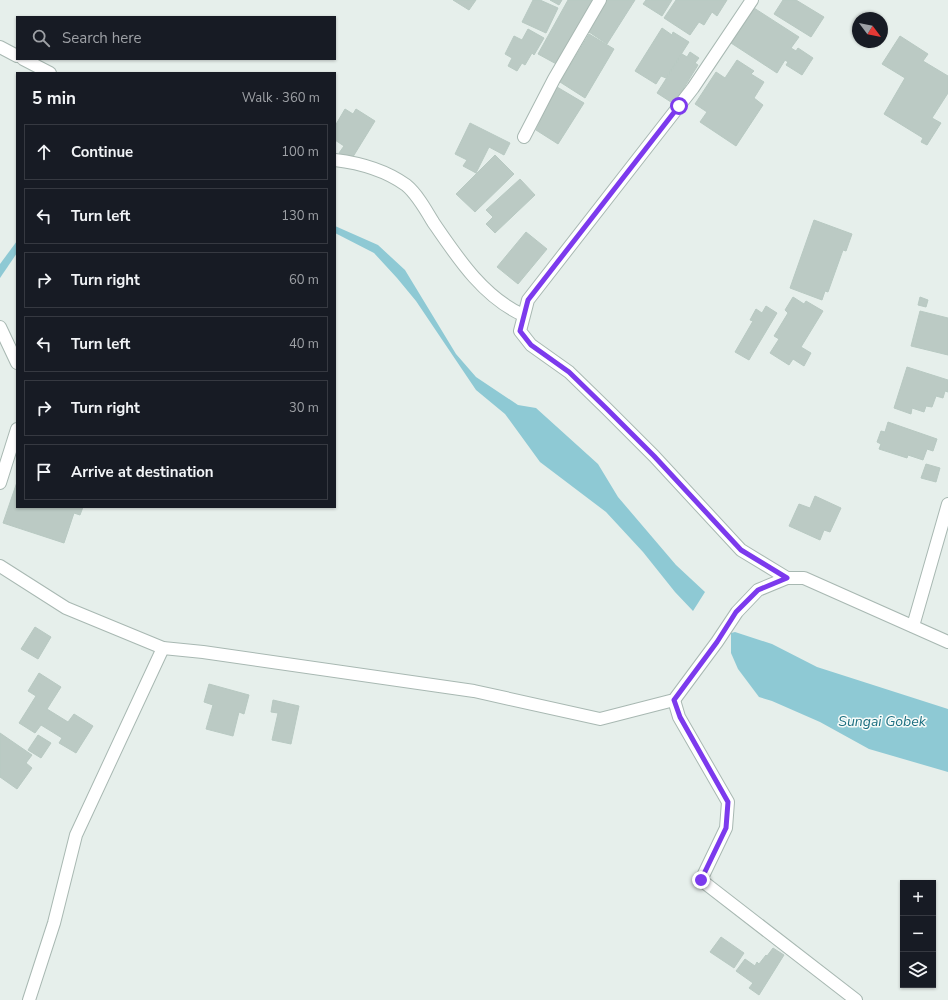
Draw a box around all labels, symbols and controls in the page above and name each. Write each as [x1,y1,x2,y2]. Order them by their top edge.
north arrow [852,12,888,48]
search box [16,16,336,60]
icon: search [30,27,52,49]
text: Search here [62,28,142,48]
text: 5 min [32,87,76,110]
text: Walk · 360 m [242,89,320,107]
route start [670,97,688,115]
icon: ahead [33,141,55,163]
text: Continue [71,142,133,162]
text: 100 m [281,143,319,161]
icon: left [33,205,55,227]
text: Turn left [71,206,130,226]
text: 130 m [281,207,319,225]
icon: right [33,269,55,291]
text: Turn right [71,270,140,290]
text: 60 m [289,271,319,289]
icon: left [33,333,55,355]
text: Turn left [71,334,130,354]
text: 40 m [289,335,319,353]
icon: right [33,397,55,419]
text: Turn right [71,398,140,418]
text: 30 m [289,399,319,417]
icon: arrive [33,461,55,483]
text: Arrive at destination [71,462,214,482]
water label: Sungai Gobek [838,712,927,731]
route end [692,871,710,889]
map controls [900,880,936,988]
button: + [900,880,936,916]
button: − [900,916,936,952]
button: layers [900,952,936,988]

